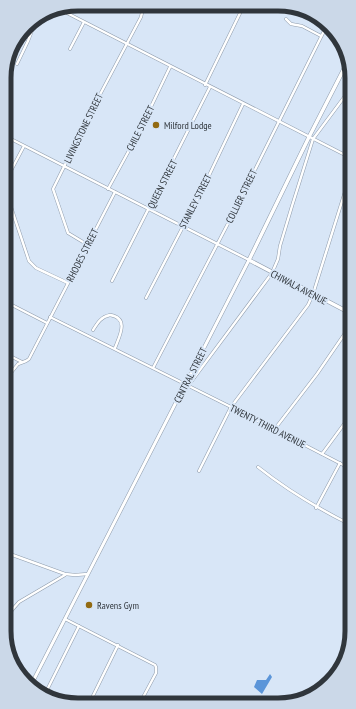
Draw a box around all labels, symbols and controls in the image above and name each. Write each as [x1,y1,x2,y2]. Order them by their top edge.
street label: LIVINGSTONE STREET [61,91,106,165]
street label: CHILE STREET [123,103,158,153]
place label: Milford Lodge [164,119,212,132]
marker: Milford Lodge [151,120,161,130]
street label: QUEEN STREET [145,157,181,211]
street label: COLLIER STREET [223,167,260,225]
street label: STANLEY STREET [176,171,215,231]
street label: RHODES STREET [63,226,102,284]
street label: CHIWALA AVENUE [268,267,329,308]
street label: CENTRAL STREET [171,345,210,405]
street label: TWENTY THIRD AVENUE [228,402,308,451]
place label: Ravens Gym [97,599,139,612]
marker: Ravens Gym [84,600,94,610]

